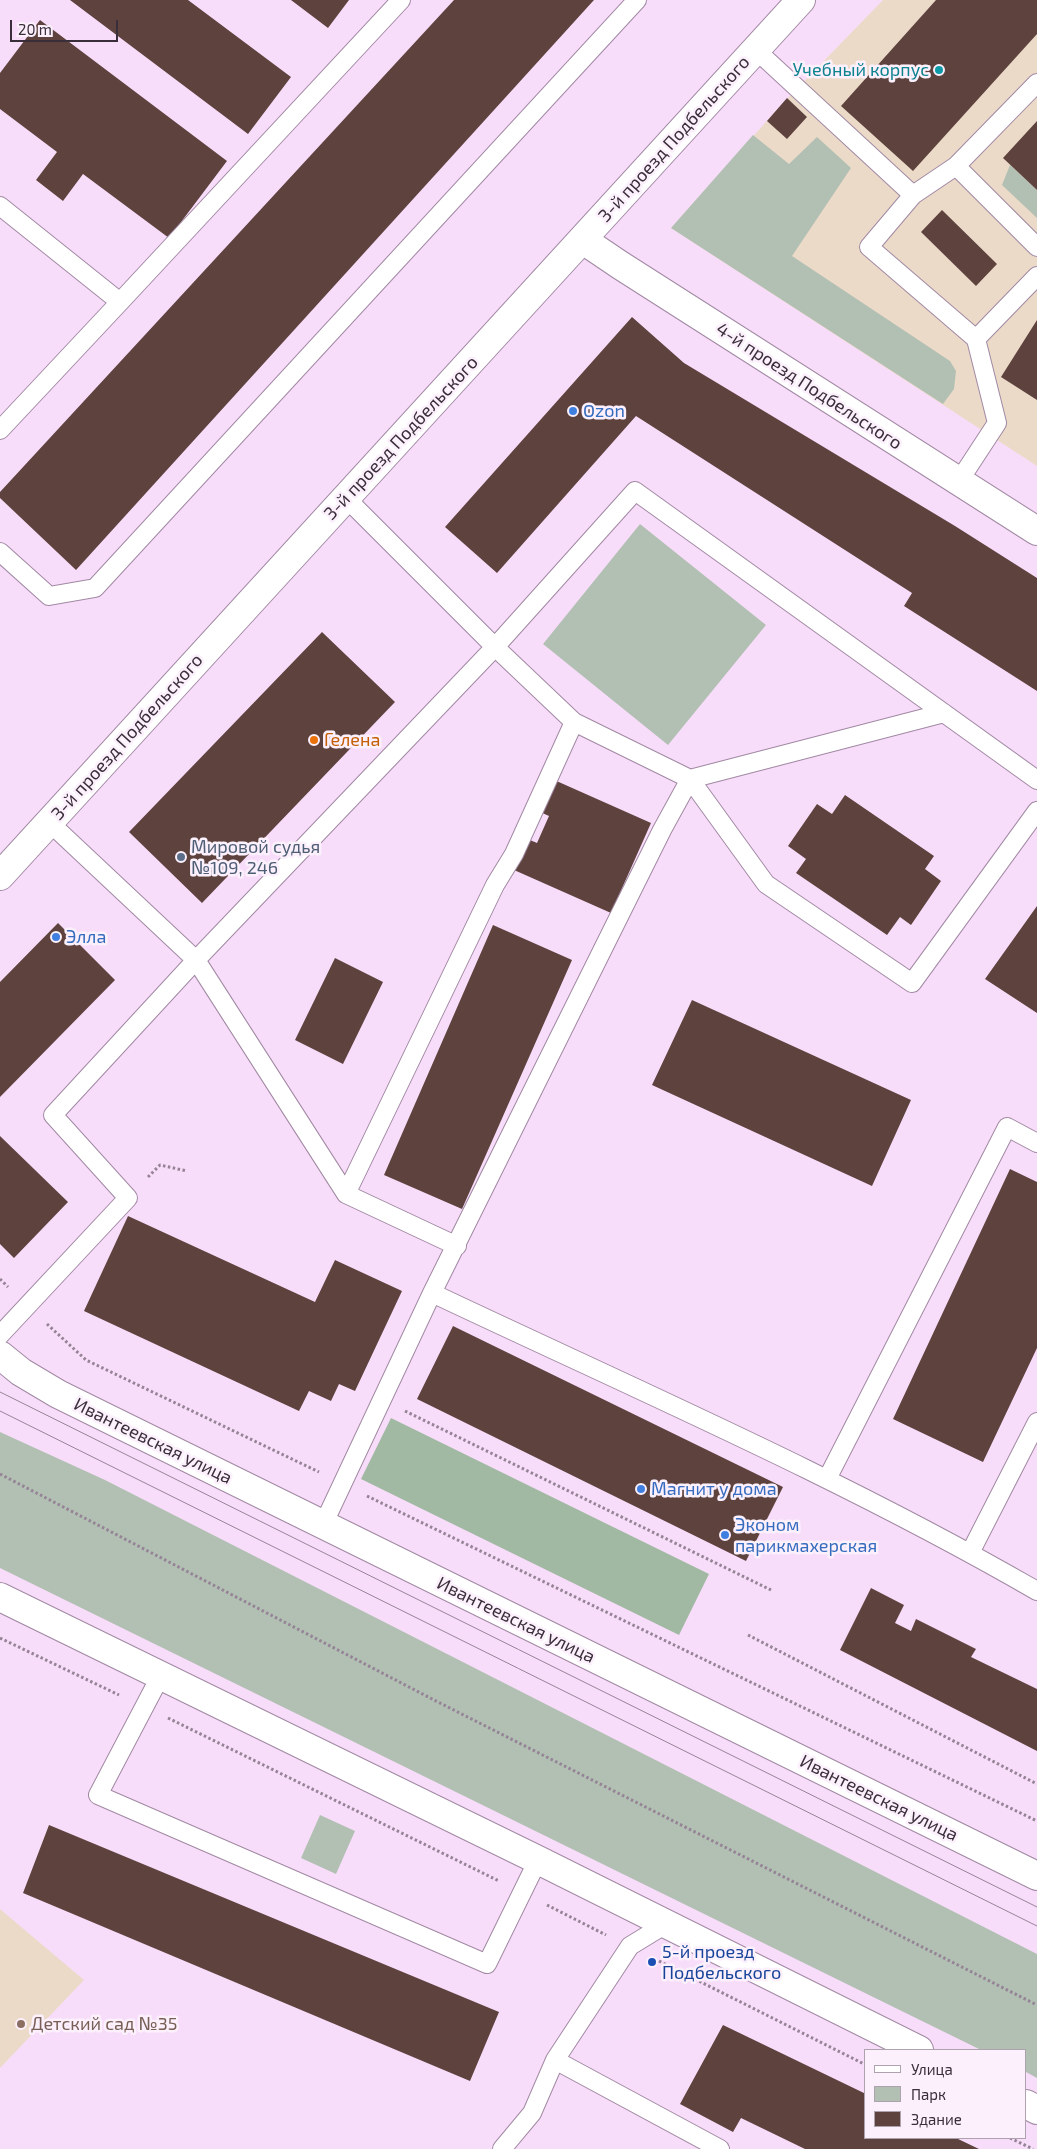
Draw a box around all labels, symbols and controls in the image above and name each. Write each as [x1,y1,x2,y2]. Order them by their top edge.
scale bar [12,10,120,42]
text: 20 m [18,20,52,38]
street label: 3-й проезд Подбельского [594,51,754,227]
place label: Учебный корпус [792,59,929,81]
marker: Учебный корпус [933,64,945,76]
street label: 4-й проезд Подбельского [712,318,906,454]
street label: 3-й проезд Подбельского [319,352,483,524]
place label: Ozon [583,400,625,422]
marker: Ozon [567,405,579,417]
street label: 3-й проезд Подбельского [47,649,207,825]
place label: Гелена [324,729,380,751]
marker: Гелена [308,734,320,746]
place label: Мировой судья №109, 246 [191,836,320,879]
marker: Мировой судья №109, 246 [175,851,187,863]
place label: Элла [66,926,106,948]
marker: Элла [50,931,62,943]
street label: Ивантеевская улица [70,1393,236,1489]
place label: Магнит у дома [651,1478,777,1500]
marker: Магнит у дома [635,1483,647,1495]
place label: Эконом парикмахерская [735,1514,877,1556]
marker: Эконом парикмахерская [719,1529,731,1541]
street label: Ивантеевская улица [433,1572,599,1668]
street label: Ивантеевская улица [796,1750,962,1846]
place label: 5-й проезд Подбельского [662,1941,781,1984]
marker: 5-й проезд Подбельского [646,1956,658,1968]
place label: Детский сад №35 [31,2013,177,2035]
marker: Детский сад №35 [15,2018,27,2030]
legend [864,2049,1027,2139]
text: Улица [911,2060,953,2078]
text: Парк [911,2085,946,2103]
text: Здание [911,2110,962,2128]

